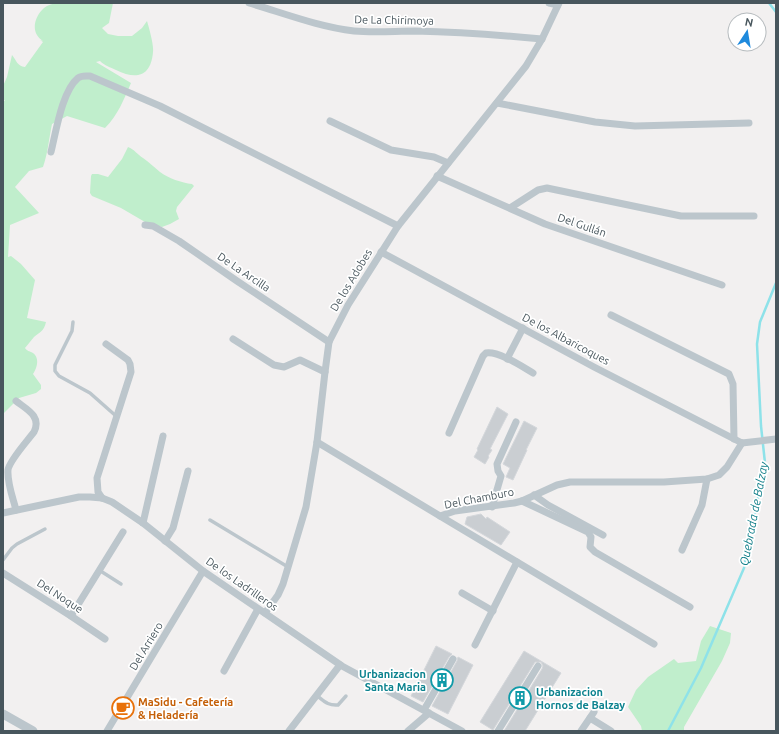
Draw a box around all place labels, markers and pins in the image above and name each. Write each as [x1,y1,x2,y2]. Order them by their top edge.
building icon: Urbanizacion Santa Maria [429,667,455,693]
place label: Urbanizacion Santa Maria [359,668,426,693]
building icon: Urbanizacion Hornos de Balzay [507,685,533,711]
place label: Urbanizacion Hornos de Balzay [536,686,625,711]
cafe icon: MaSidu - Cafetería & Heladería [110,695,136,721]
place label: MaSidu - Cafetería & Heladería [138,696,233,721]

